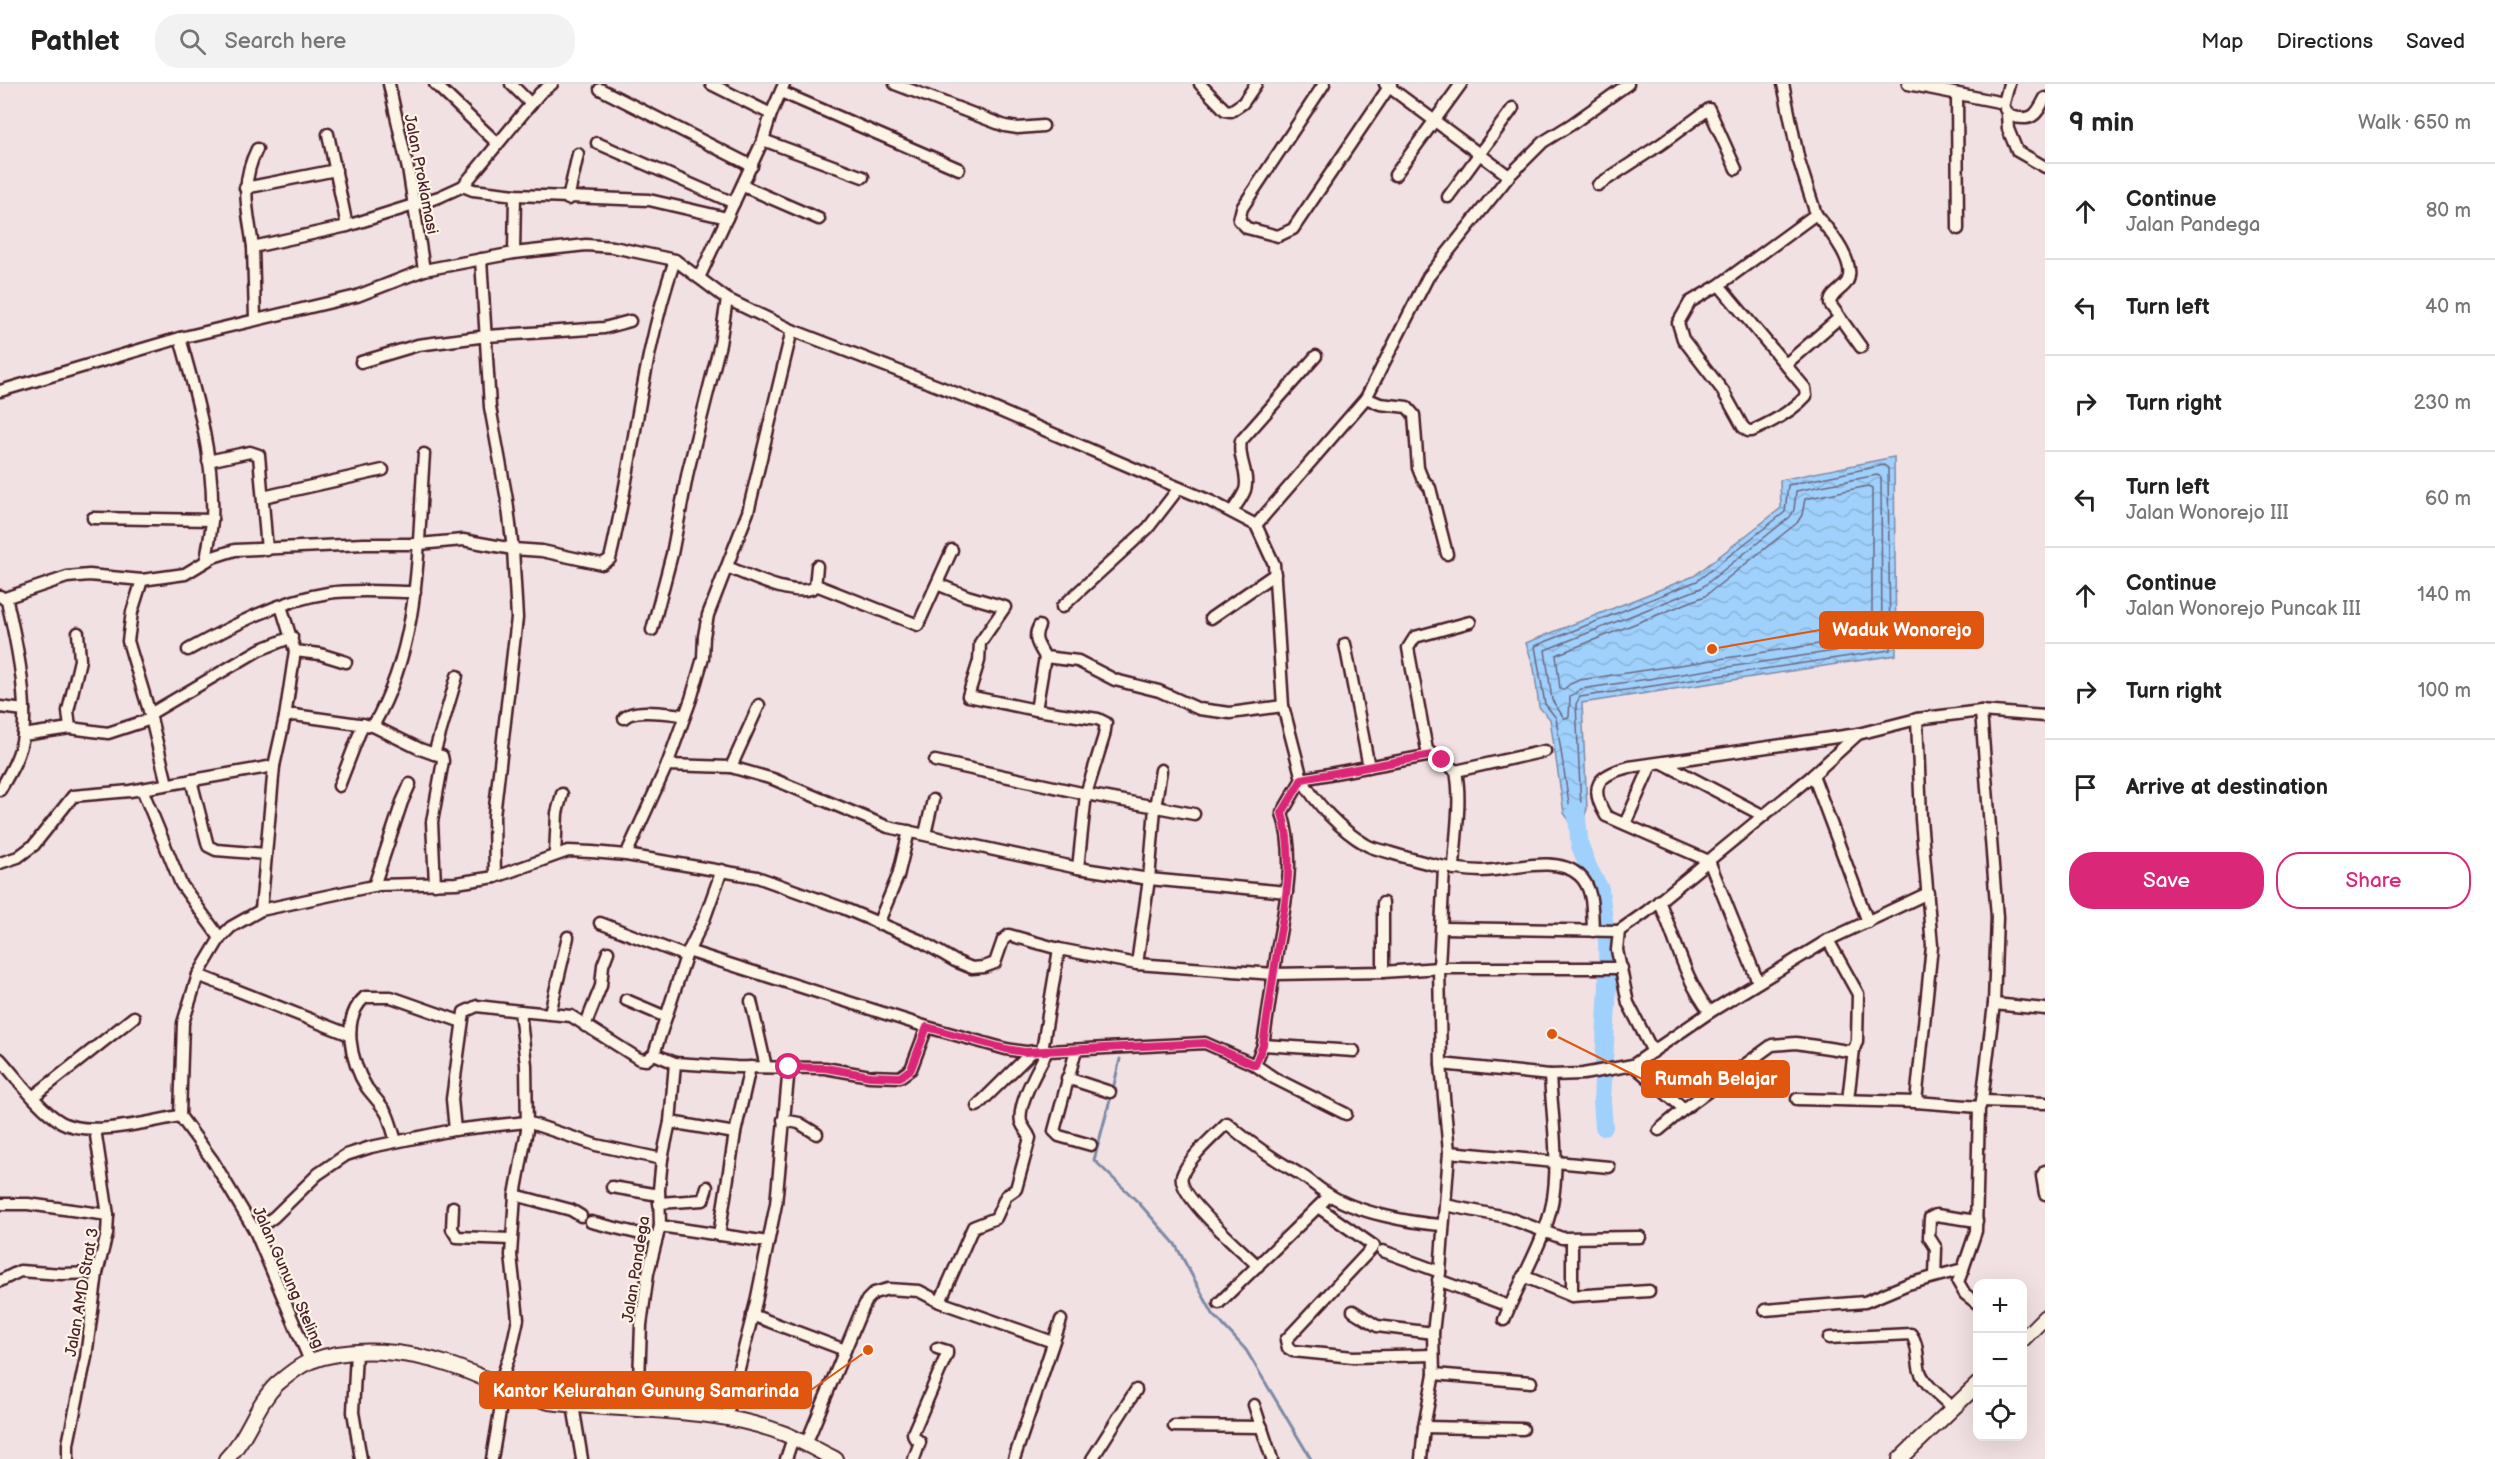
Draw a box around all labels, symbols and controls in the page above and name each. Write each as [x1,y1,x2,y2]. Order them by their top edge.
search box [155,14,575,68]
text: Pathlet [30,25,119,58]
icon: search [176,25,209,58]
text: Search here [224,28,346,55]
text: Map [2201,29,2244,54]
text: Directions [2277,29,2373,54]
text: Saved [2406,29,2465,54]
text: 9 min [2069,108,2134,139]
text: Walk · 650 m [2358,111,2471,135]
street label: Jalan Proklamasi [400,113,441,236]
text: Continue [2126,186,2216,213]
icon: ahead [2069,195,2102,228]
text: 80 m [2426,199,2471,223]
text: Jalan Pandega [2126,213,2260,237]
icon: left [2069,291,2102,324]
text: Turn left [2126,294,2210,321]
text: 40 m [2425,295,2471,319]
icon: right [2069,387,2102,420]
text: Turn right [2126,390,2222,417]
text: 230 m [2414,391,2471,415]
text: Turn left [2126,474,2210,501]
icon: left [2069,483,2102,516]
text: 60 m [2425,487,2471,511]
text: Jalan Wonorejo III [2126,501,2289,525]
text: Continue [2126,570,2216,597]
icon: ahead [2069,579,2102,612]
text: 140 m [2417,583,2471,607]
text: Jalan Wonorejo Puncak III [2126,597,2361,621]
callout: Waduk Wonorejo [1820,612,1983,648]
text: Waduk Wonorejo [1832,620,1972,641]
icon: right [2069,675,2102,708]
text: Turn right [2126,678,2222,705]
text: 100 m [2418,679,2471,703]
route end [1428,746,1454,772]
icon: arrive [2069,771,2102,804]
text: Arrive at destination [2126,774,2328,801]
button: Save [2069,852,2264,909]
button: Share [2276,852,2471,909]
route start [775,1053,801,1079]
callout: Rumah Belajar [1642,1061,1789,1097]
text: Rumah Belajar [1654,1069,1778,1090]
street label: Jalan Gunung Steling [248,1204,327,1351]
street label: Jalan Pandega [619,1215,654,1324]
street label: Jalan AMD Strat 3 [62,1226,103,1358]
map controls [1973,1279,2027,1441]
button: + [1973,1279,2027,1333]
button: − [1973,1333,2027,1387]
callout: Kantor Kelurahan Gunung Samarinda [480,1372,811,1408]
text: Kantor Kelurahan Gunung Samarinda [493,1381,799,1402]
button: locate [1973,1387,2027,1441]

